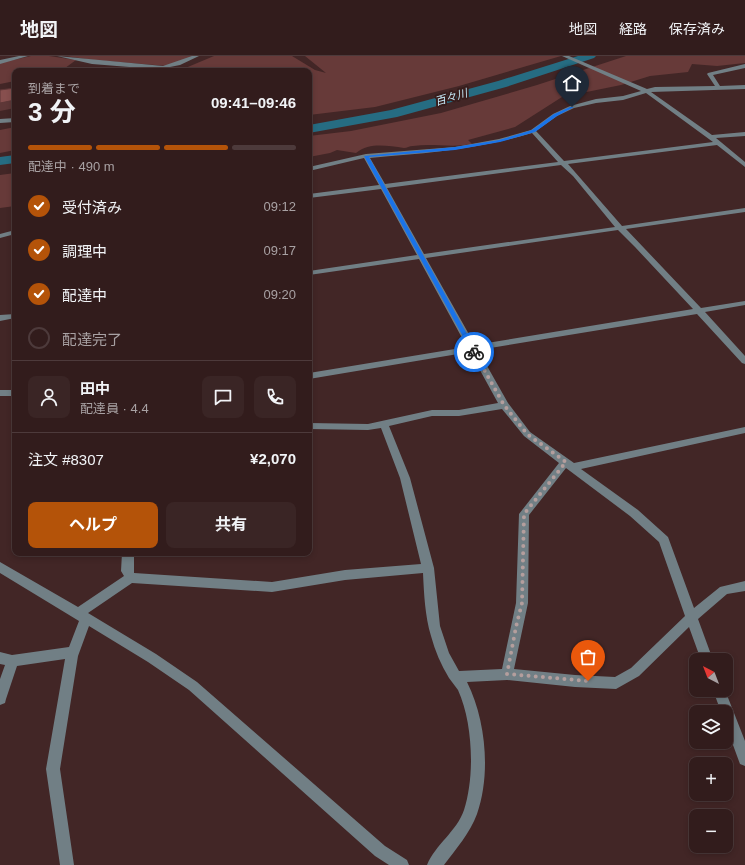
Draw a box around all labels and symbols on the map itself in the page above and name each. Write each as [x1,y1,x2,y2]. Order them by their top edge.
pin [555,66,589,107]
water label: 百々川 [433,86,469,107]
courier [454,332,494,372]
pin [571,640,605,681]
north arrow [689,653,733,697]

